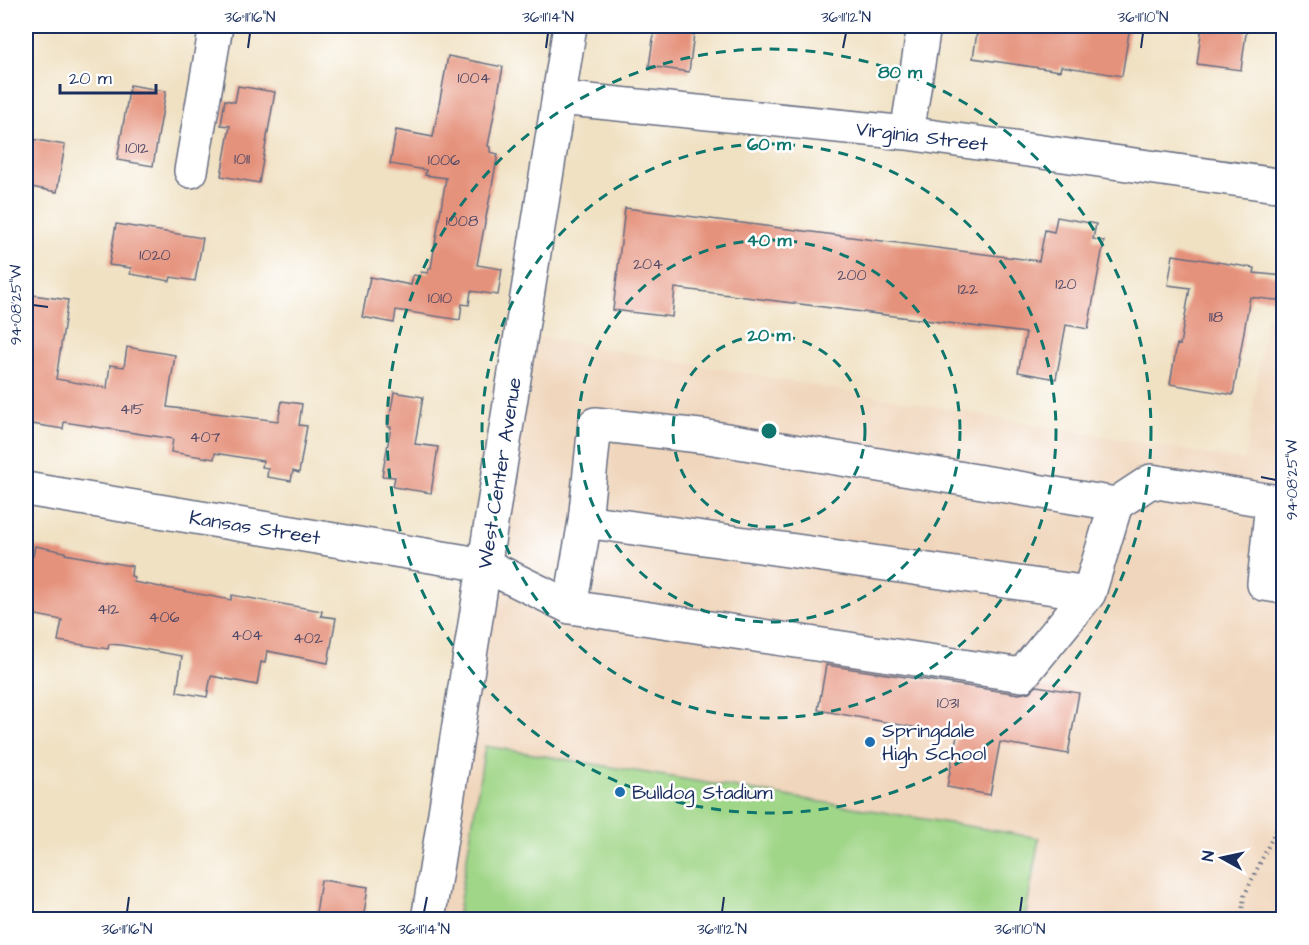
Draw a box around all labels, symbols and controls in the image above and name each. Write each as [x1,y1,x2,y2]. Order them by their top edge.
text: 36°11'16"N [225,7,275,28]
text: 36°11'14"N [522,7,574,28]
text: 36°11'12"N [821,7,871,28]
text: 36°11'10"N [1118,7,1168,28]
scale bar [60,57,156,95]
text: 80 m [878,60,923,85]
text: 20 m [69,66,112,91]
house number: 1004 [457,67,491,89]
street label: Virginia Street [854,115,990,160]
text: 60 m [747,132,792,157]
house number: 1012 [125,137,149,159]
house number: 1011 [234,148,250,170]
house number: 1006 [428,149,460,171]
house number: 1008 [446,210,478,232]
text: 40 m [747,228,792,253]
house number: 1020 [139,244,171,266]
house number: 204 [633,253,663,275]
house number: 200 [837,264,867,286]
text: 94°08'25"W [6,265,27,345]
house number: 120 [1055,273,1077,295]
house number: 122 [958,278,978,300]
house number: 1010 [428,287,452,309]
house number: 118 [1209,306,1223,328]
text: 20 m [747,323,791,348]
street label: West Center Avenue [471,375,529,571]
house number: 415 [120,398,145,420]
centre of rings [759,421,779,441]
house number: 407 [190,426,221,448]
text: 94°08'25"W [1282,440,1303,520]
street label: Kansas Street [187,504,322,552]
house number: 412 [97,598,119,620]
house number: 406 [148,606,180,628]
house number: 404 [231,624,263,646]
house number: 402 [293,627,323,649]
house number: 1031 [937,692,959,714]
place label: Springdale High School [882,717,986,769]
marker: Springdale High School [863,735,877,749]
place label: Bulldog Stadium [632,779,773,808]
marker: Bulldog Stadium [613,785,627,799]
north arrow [1192,828,1252,888]
text: N [1197,850,1220,863]
text: 36°11'16"N [102,919,152,940]
text: 36°11'14"N [398,919,450,940]
text: 36°11'12"N [697,919,747,940]
text: 36°11'10"N [995,919,1045,940]

